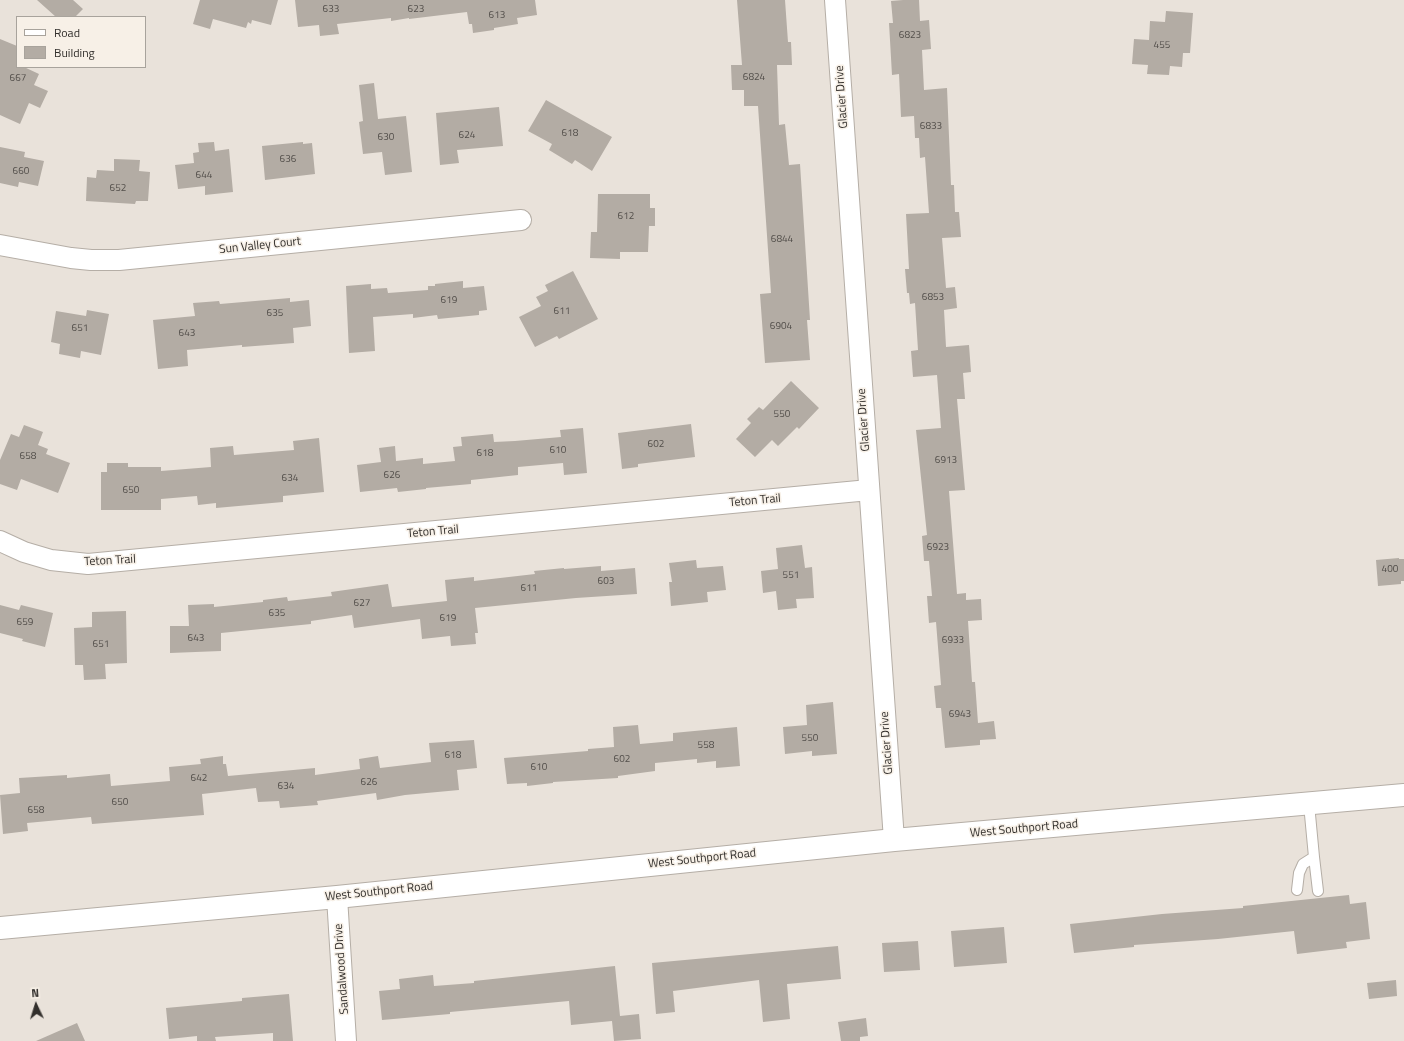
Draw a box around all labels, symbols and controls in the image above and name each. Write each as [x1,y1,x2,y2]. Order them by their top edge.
house number: 633 [323,4,339,16]
house number: 623 [408,4,424,16]
house number: 613 [489,10,505,22]
legend [16,16,146,68]
text: Road [54,23,80,42]
house number: 6823 [899,30,921,42]
house number: 455 [1154,40,1170,52]
text: Building [54,43,95,62]
street label: Glacier Drive [833,65,851,129]
house number: 6824 [743,72,765,84]
house number: 667 [10,73,26,85]
house number: 6833 [920,121,942,133]
house number: 618 [562,128,578,140]
house number: 624 [459,130,475,142]
house number: 630 [378,132,394,144]
house number: 636 [280,154,296,166]
house number: 660 [13,166,29,178]
house number: 644 [196,170,212,182]
house number: 652 [110,183,126,195]
house number: 612 [618,211,634,223]
house number: 6844 [771,234,793,246]
street label: Sun Valley Court [218,235,302,257]
house number: 6853 [922,292,944,304]
house number: 619 [441,295,457,307]
house number: 611 [554,306,570,318]
house number: 635 [267,308,283,320]
house number: 6904 [770,321,792,333]
house number: 651 [72,323,88,335]
house number: 643 [179,328,195,340]
street label: Glacier Drive [855,388,873,452]
house number: 550 [774,409,790,421]
house number: 602 [648,439,664,451]
house number: 610 [550,445,566,457]
house number: 618 [477,448,493,460]
house number: 658 [20,451,36,463]
house number: 6913 [935,455,957,467]
house number: 626 [384,470,400,482]
house number: 634 [282,473,298,485]
house number: 650 [123,485,139,497]
street label: Teton Trail [729,492,781,510]
street label: Teton Trail [407,523,459,541]
house number: 6923 [927,542,949,554]
street label: Teton Trail [84,552,136,570]
house number: 400 [1382,564,1398,576]
house number: 551 [783,570,799,582]
house number: 603 [598,576,614,588]
house number: 611 [521,583,537,595]
house number: 627 [354,598,370,610]
house number: 635 [269,608,285,620]
house number: 619 [440,613,456,625]
house number: 659 [17,617,33,629]
house number: 643 [188,633,204,645]
house number: 6933 [942,635,964,647]
house number: 651 [93,639,109,651]
house number: 6943 [949,709,971,721]
street label: Glacier Drive [878,711,896,775]
house number: 550 [802,733,818,745]
house number: 558 [698,740,714,752]
house number: 618 [445,750,461,762]
house number: 602 [614,754,630,766]
house number: 610 [531,762,547,774]
house number: 642 [191,773,207,785]
house number: 626 [361,777,377,789]
house number: 634 [278,781,294,793]
house number: 650 [112,797,128,809]
house number: 658 [28,805,44,817]
street label: West Southport Road [969,817,1079,841]
street label: West Southport Road [647,846,757,872]
street label: West Southport Road [324,879,434,905]
street label: Sandalwood Drive [332,923,352,1015]
north arrow [16,985,56,1025]
text: N [31,985,40,1001]

